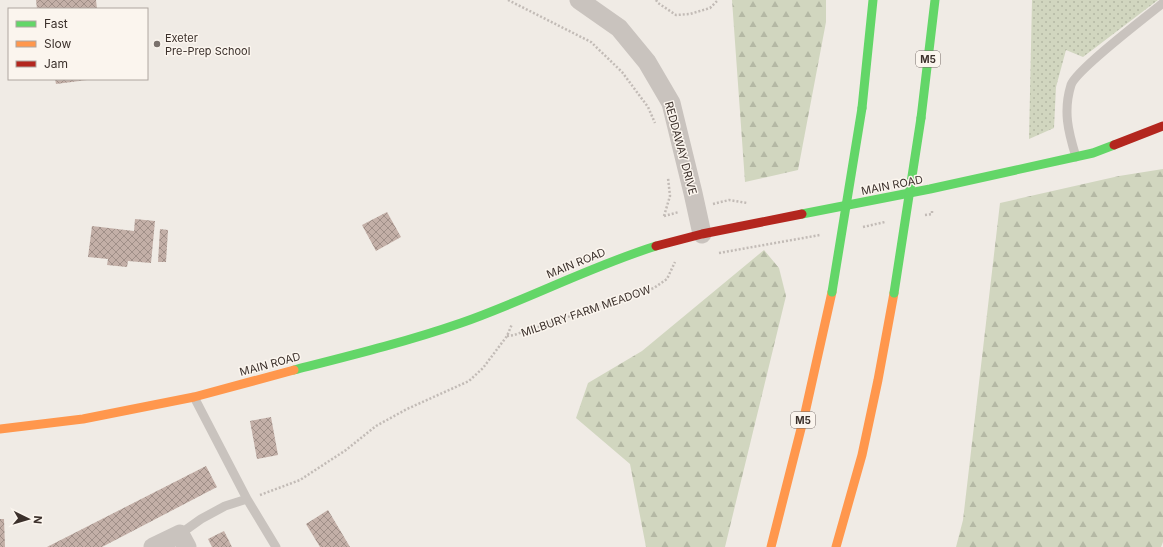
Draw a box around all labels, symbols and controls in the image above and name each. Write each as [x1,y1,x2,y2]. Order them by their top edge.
legend [8,8,148,80]
text: Fast [44,16,68,31]
place label: Exeter Pre-Prep School [165,31,250,58]
text: Slow [44,36,72,51]
marker: Exeter Pre-Prep School [152,39,162,49]
road number: M5 [916,51,940,67]
text: Jam [44,56,68,71]
street label: REDDAWAY DRIVE [662,100,700,196]
street label: MAIN ROAD [860,172,924,198]
street label: MAIN ROAD [544,245,608,281]
street label: MILBURY FARM MEADOW [519,282,653,340]
street label: MAIN ROAD [238,349,302,379]
road number: M5 [791,412,815,428]
north arrow [8,499,48,539]
text: N [31,515,45,525]

